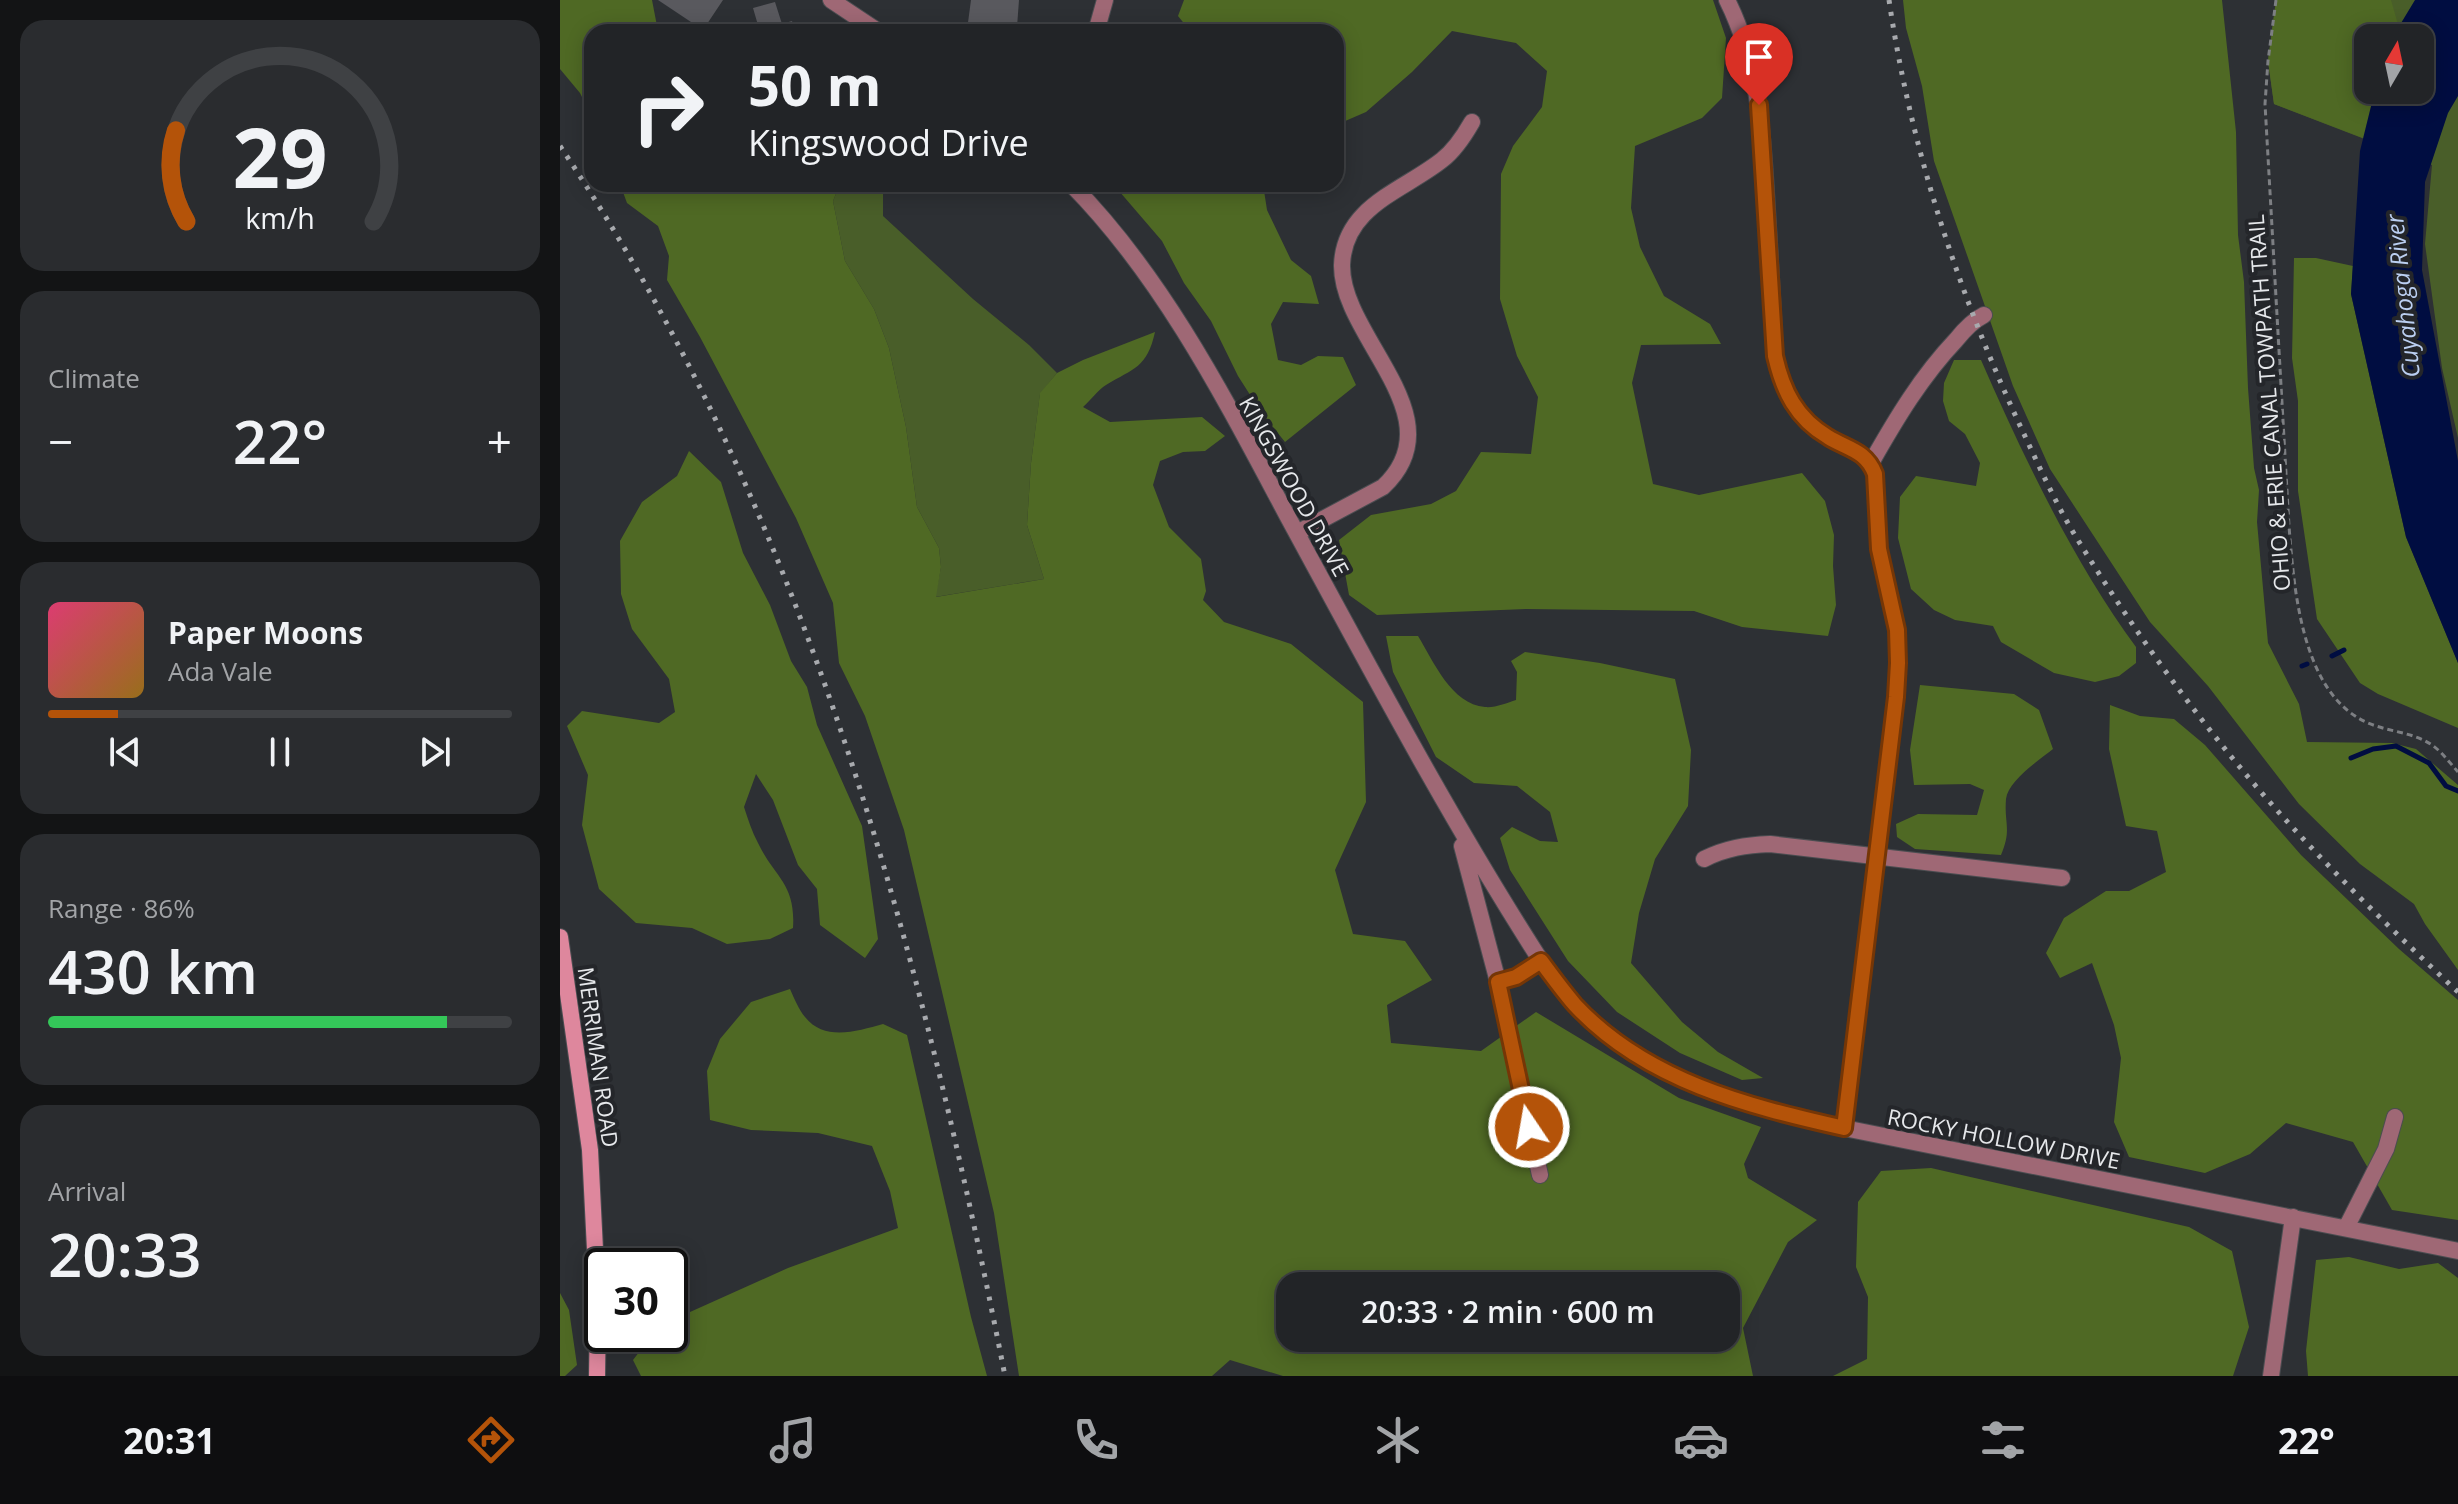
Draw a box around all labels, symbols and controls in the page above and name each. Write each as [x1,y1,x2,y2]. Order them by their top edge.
pin [1725,23,1793,105]
north arrow [2354,24,2434,104]
map controls [2354,24,2434,104]
icon: arrive [1737,35,1781,79]
text: 50 m [748,46,882,122]
icon: right [616,56,720,160]
text: 29 [232,98,328,211]
text: Kingswood Drive [748,118,1029,167]
text: km/h [245,198,315,237]
water label: Cuyahoga River [2377,211,2427,379]
street label: OHIO & ERIE CANAL TOWPATH TRAIL [2240,214,2296,592]
text: Climate [48,360,140,396]
street label: KINGSWOOD DRIVE [1233,391,1357,581]
text: 22° [233,400,327,482]
text: − [48,411,73,471]
text: + [487,411,512,471]
text: Paper Moons [168,612,363,653]
text: Ada Vale [168,653,273,689]
icon: previous [103,730,147,774]
icon: pause [258,730,302,774]
icon: next [413,730,457,774]
text: Range · 86% [48,890,195,926]
text: 430 km [48,930,258,1012]
street label: MERRIMAN ROAD [571,965,627,1149]
position arrow [1487,1085,1571,1169]
street label: ROCKY HOLLOW DRIVE [1885,1101,2123,1175]
text: Arrival [48,1173,126,1209]
text: 20:33 [48,1213,202,1295]
speed limit sign: 30 [584,1248,688,1352]
text: 20:33 · 2 min · 600 m [1361,1291,1655,1332]
icon: directions [463,1412,519,1468]
icon: music [765,1412,821,1468]
icon: phone [1068,1412,1124,1468]
icon: climate [1370,1412,1426,1468]
icon: car [1673,1412,1729,1468]
icon: filters [1975,1412,2031,1468]
text: 20:31 [123,1416,216,1465]
text: 22° [2278,1416,2335,1465]

